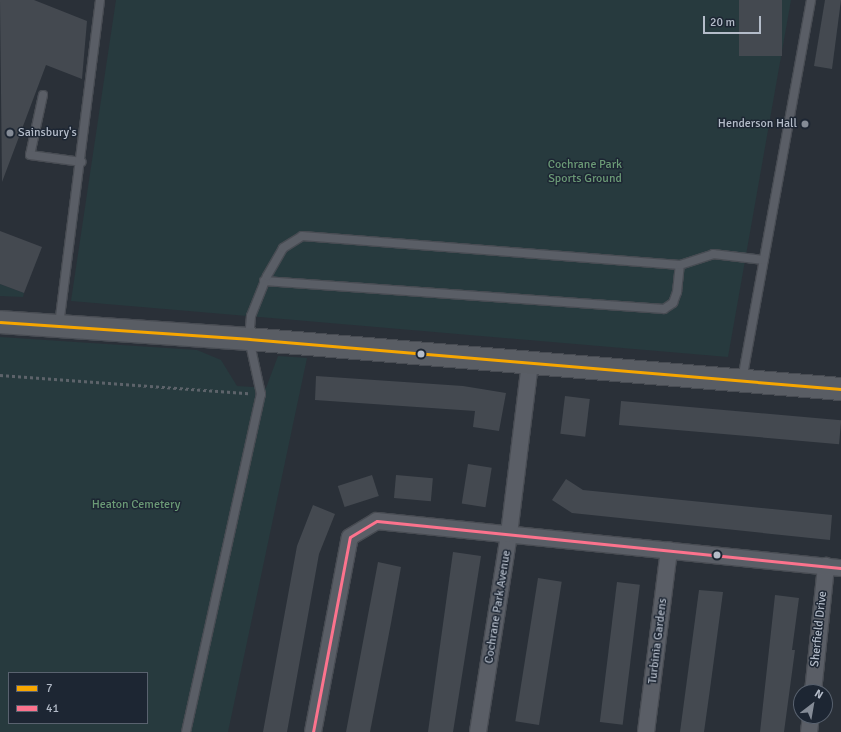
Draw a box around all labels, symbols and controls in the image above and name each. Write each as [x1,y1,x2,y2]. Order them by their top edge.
scale bar [705,8,763,34]
text: 20 m [710,15,735,30]
place label: Henderson Hall [718,117,797,131]
marker: Henderson Hall [800,119,810,129]
place label: Sainsbury's [18,126,77,140]
marker: Sainsbury's [5,128,15,138]
park label: Cochrane Park Sports Ground [548,158,622,186]
unlabelled marker [416,349,426,359]
park label: Heaton Cemetery [92,498,180,512]
street label: Cochrane Park Avenue [482,549,514,665]
unlabelled marker [712,550,722,560]
street label: Sherfield Drive [808,590,830,668]
street label: Turbinia Gardens [646,597,670,685]
legend [8,672,148,724]
text: 7 [46,681,52,696]
north arrow [793,684,833,724]
text: N [812,687,826,702]
text: 41 [46,701,59,716]

